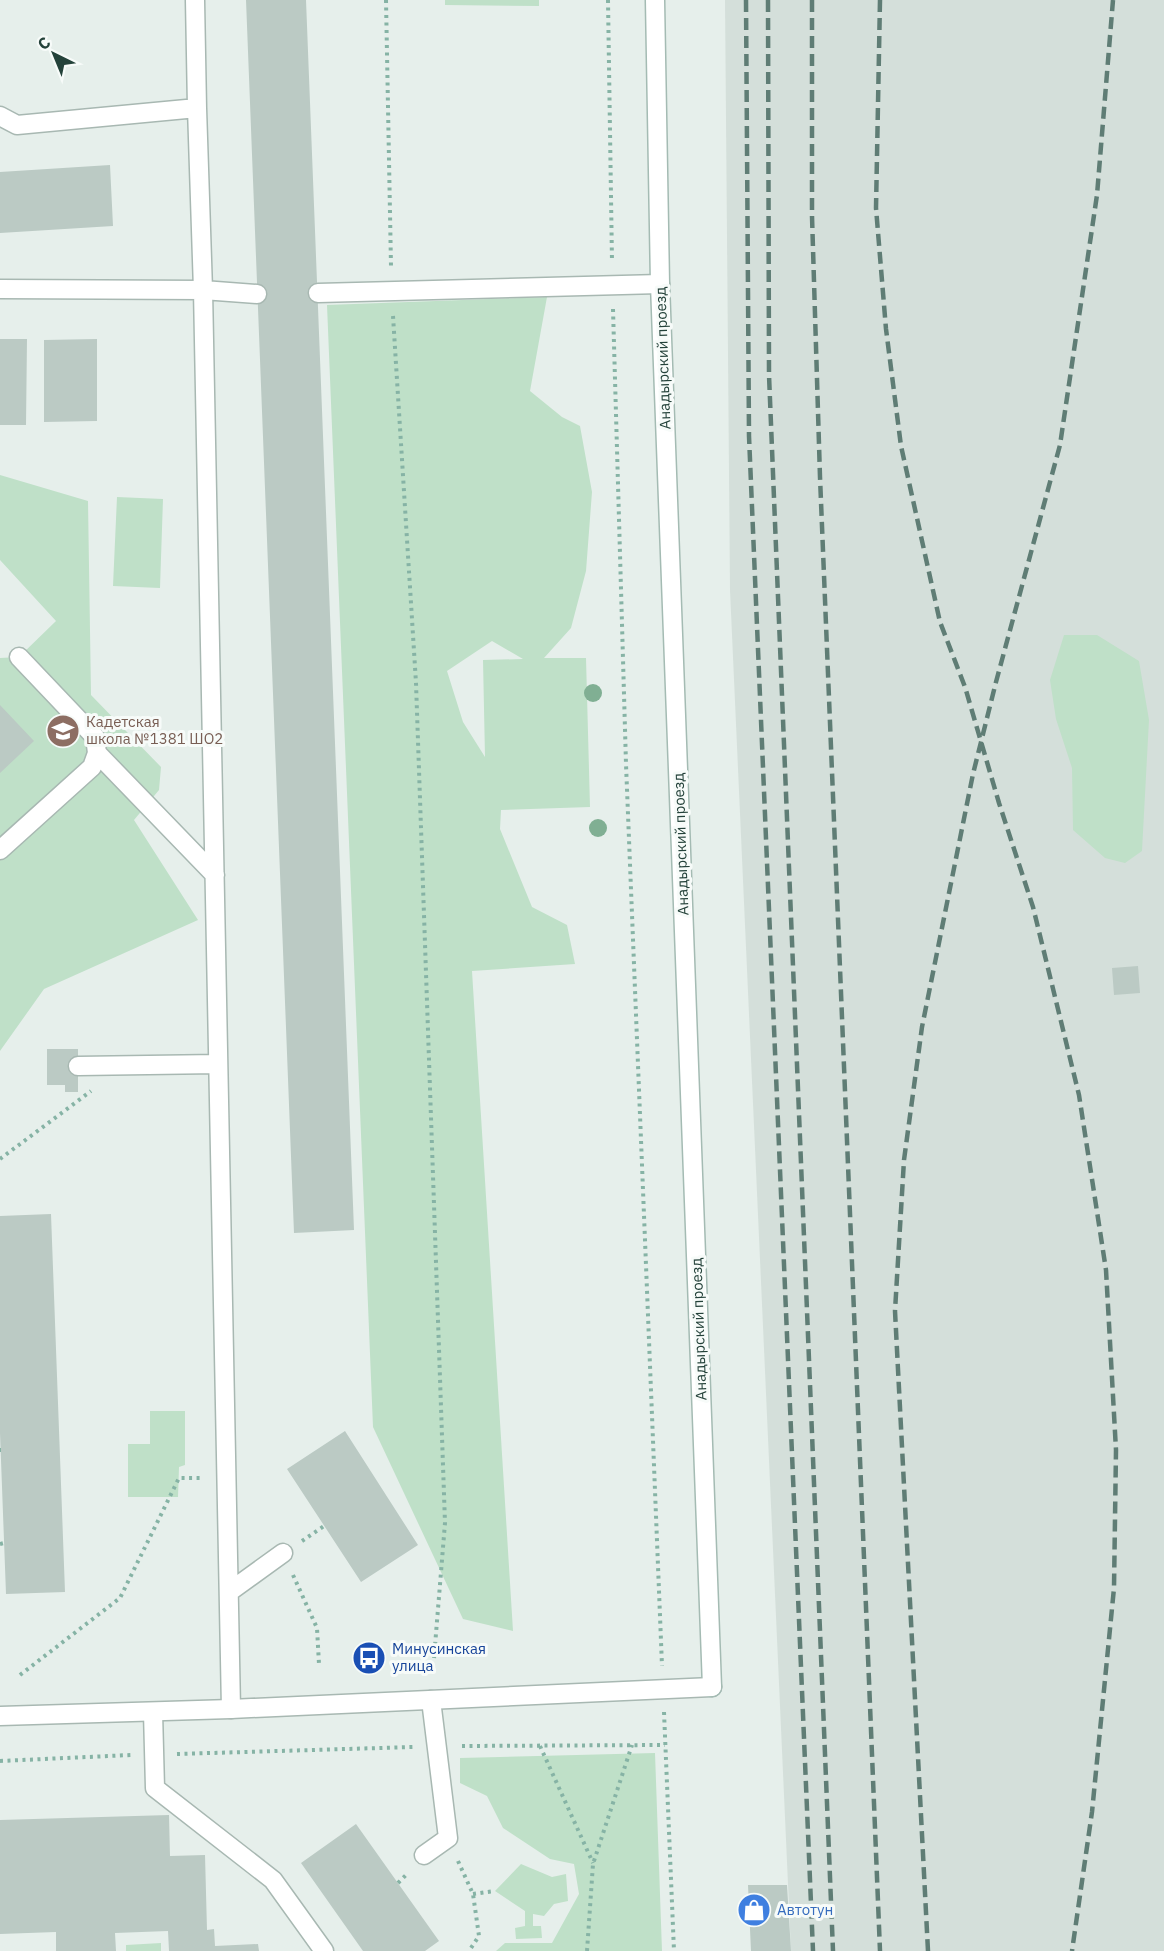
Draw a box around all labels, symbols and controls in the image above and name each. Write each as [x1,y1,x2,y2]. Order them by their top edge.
north arrow [24,24,84,84]
text: С [33,32,54,54]
street label: Анадырский проезд [651,286,674,430]
place label: Кадетская школа №1381 ШО2 [86,712,223,748]
school or university icon: Кадетская школа №1381 ШО2 [45,713,81,749]
street label: Анадырский проезд [669,772,692,916]
street label: Анадырский проезд [687,1257,710,1401]
place label: Минусинская улица [392,1639,486,1675]
bus stop icon: Минусинская улица [351,1640,387,1676]
shop icon: Автотун [736,1892,772,1928]
place label: Автотун [777,1900,833,1919]

